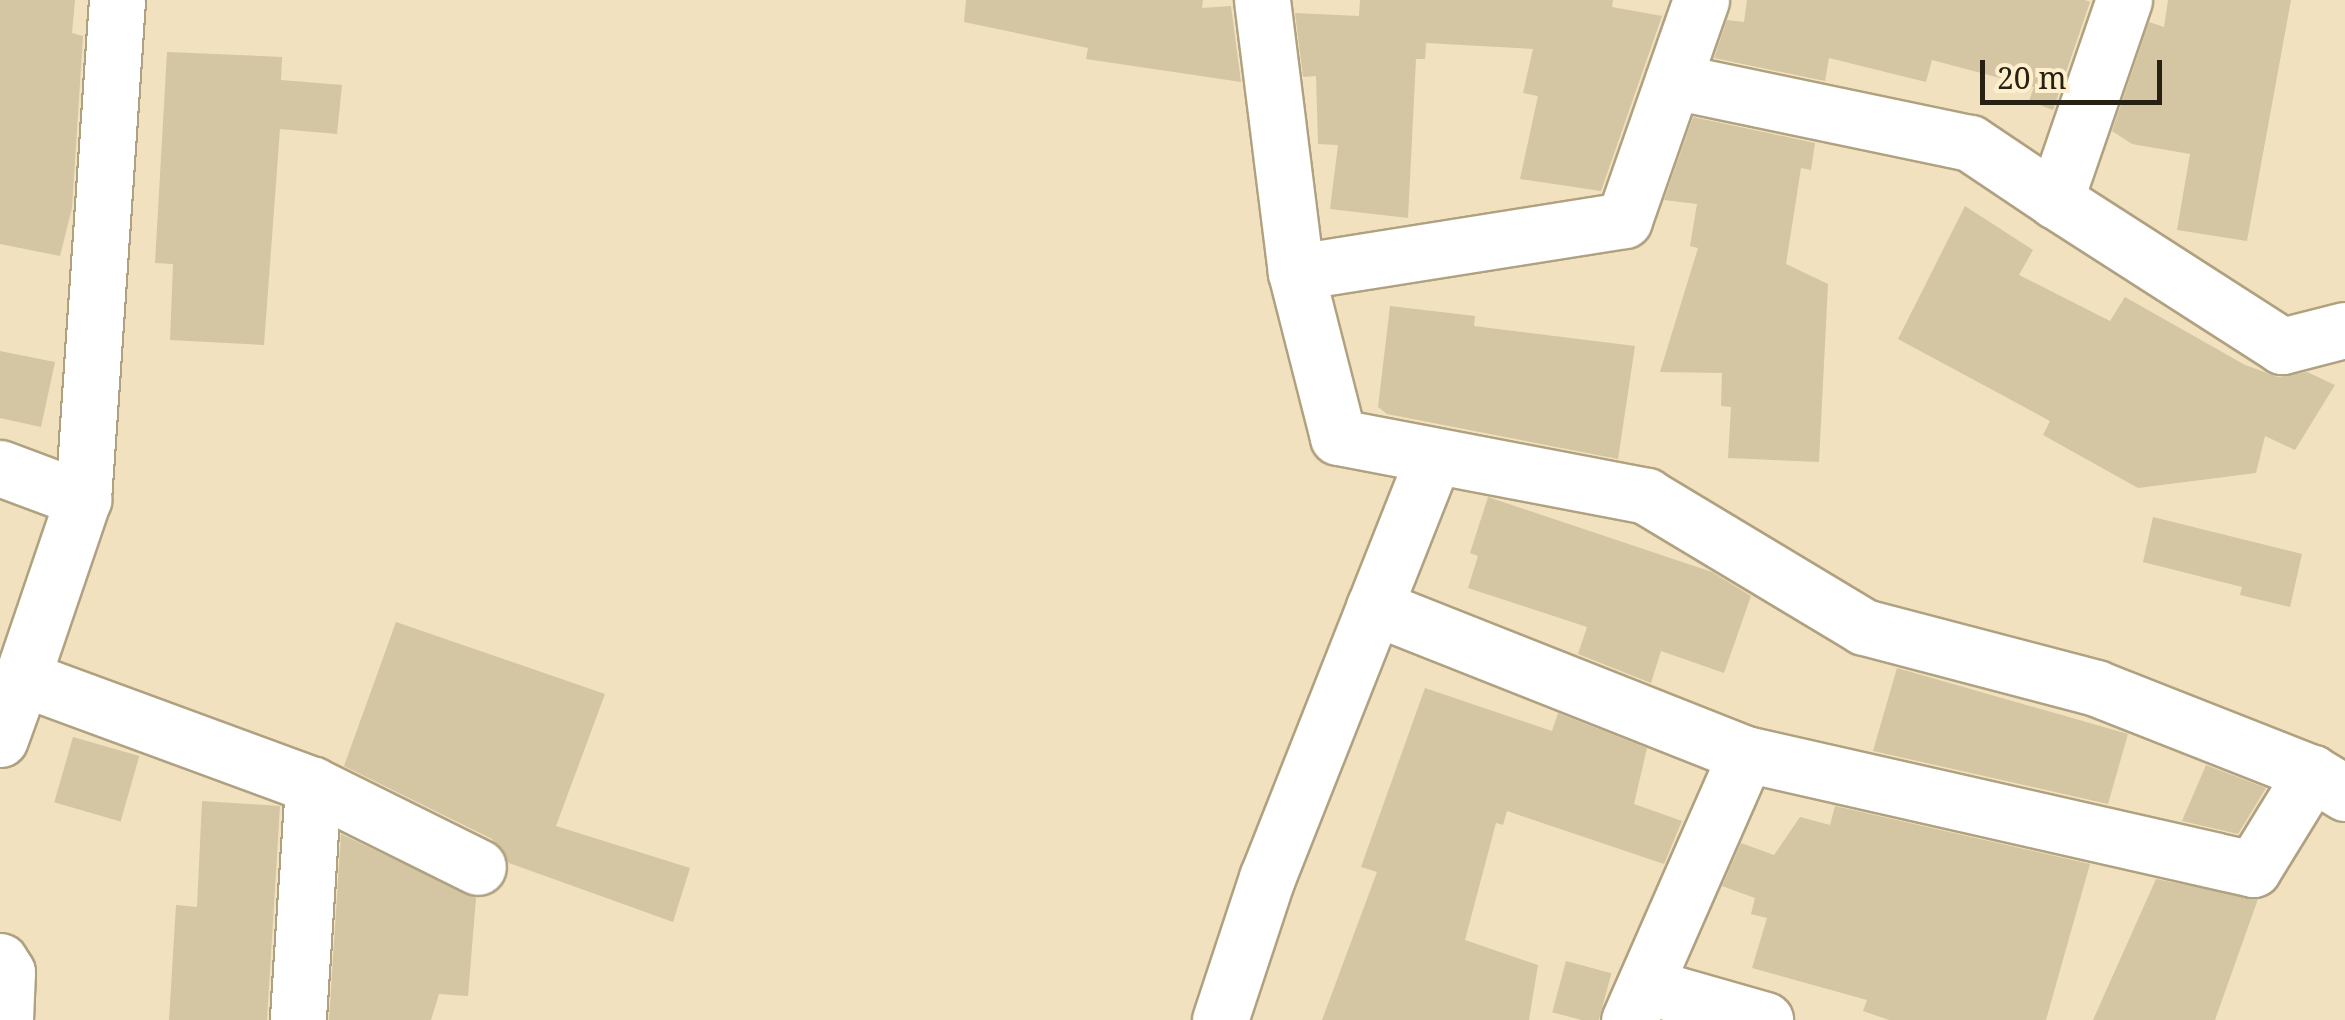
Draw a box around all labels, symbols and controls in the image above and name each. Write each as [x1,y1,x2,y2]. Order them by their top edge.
scale bar [1985,40,2168,102]
text: 20 m [1997,57,2067,98]

